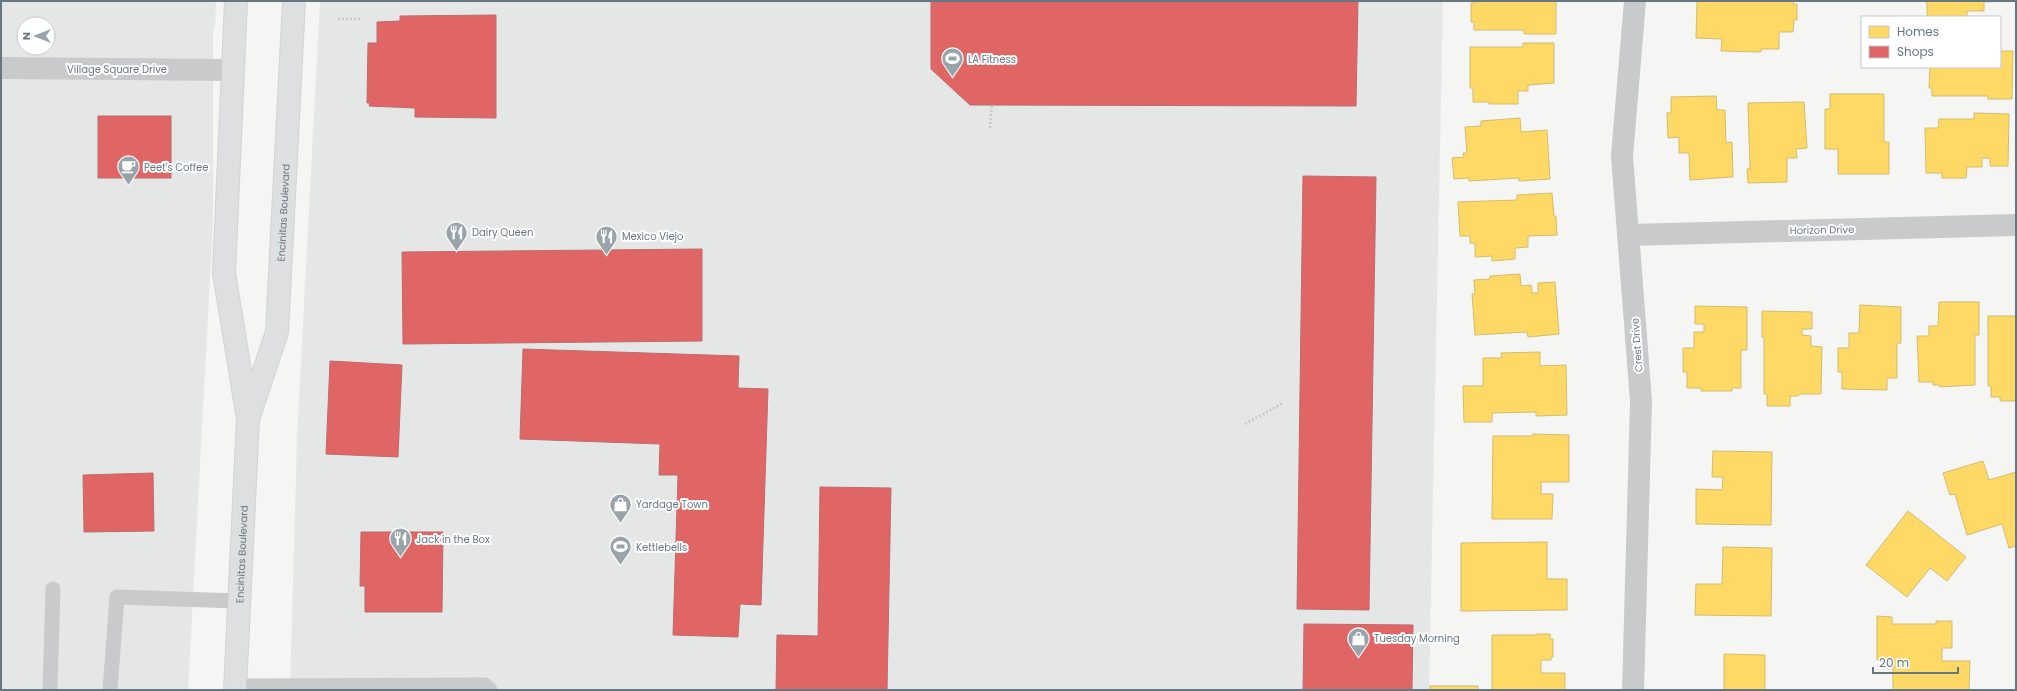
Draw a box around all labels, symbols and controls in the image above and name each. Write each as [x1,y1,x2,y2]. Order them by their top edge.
north arrow [16,16,56,56]
legend [1861,16,2001,68]
text: Homes [1897,23,1939,40]
text: N [18,32,34,40]
text: Shops [1897,43,1934,60]
sports icon: LA Fitness [940,46,966,79]
place label: LA Fitness [968,52,1016,67]
street label: Village Square Drive [67,62,167,77]
cafe icon: Peet's Coffee [116,154,142,187]
place label: Peet's Coffee [144,160,208,175]
street label: Encinitas Boulevard [273,163,293,262]
restaurant icon: Dairy Queen [444,219,470,252]
street label: Horizon Drive [1790,222,1854,238]
restaurant icon: Mexico Viejo [593,223,619,256]
place label: Dairy Queen [472,225,533,240]
place label: Mexico Viejo [622,229,684,244]
street label: Crest Drive [1628,317,1646,373]
shop icon: Yardage Town [608,491,634,524]
place label: Yardage Town [636,497,708,512]
street label: Encinitas Boulevard [232,505,251,603]
restaurant icon: Jack in the Box [388,526,414,559]
place label: Jack in the Box [416,532,490,547]
sports icon: Kettlebells [607,534,633,567]
place label: Kettlebells [636,540,687,555]
shop icon: Tuesday Morning [1345,625,1371,658]
place label: Tuesday Morning [1374,631,1460,646]
scale bar [1873,649,1958,675]
text: 20 m [1879,654,1909,671]

